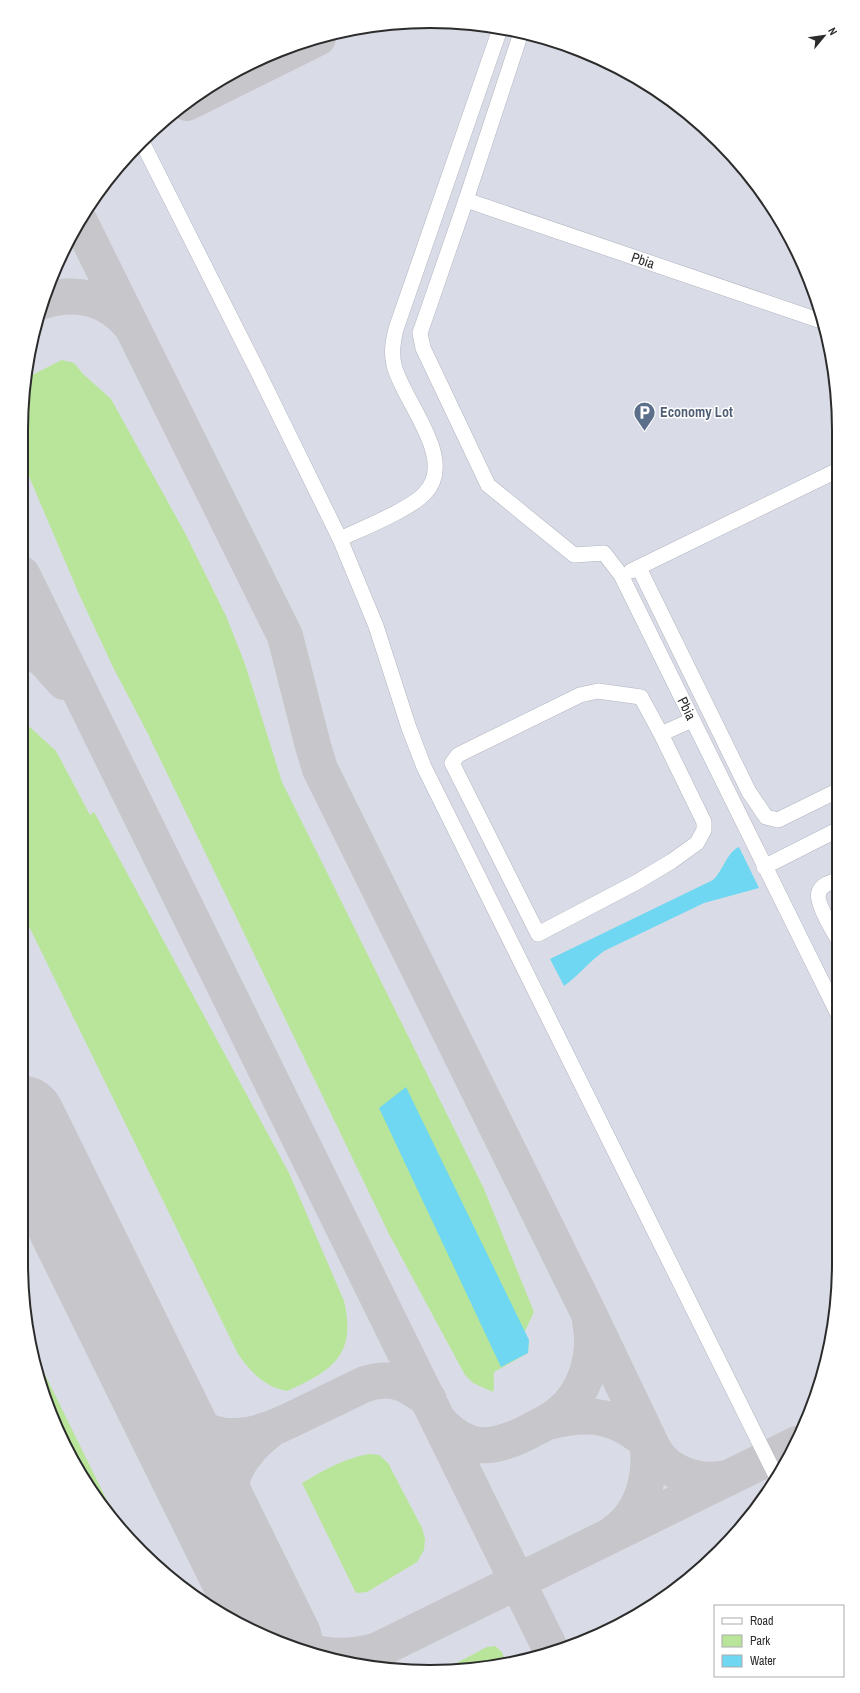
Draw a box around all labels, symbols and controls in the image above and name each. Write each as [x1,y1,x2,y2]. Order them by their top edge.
north arrow [804,16,844,56]
text: N [825,25,840,37]
street label: Pbia [629,248,658,273]
parking icon: Economy Lot [631,399,657,432]
place label: Economy Lot [660,403,733,421]
street label: Pbia [674,694,700,723]
legend [714,1605,844,1677]
text: Road [750,1613,774,1629]
text: Park [750,1633,770,1649]
text: Water [750,1653,777,1669]

